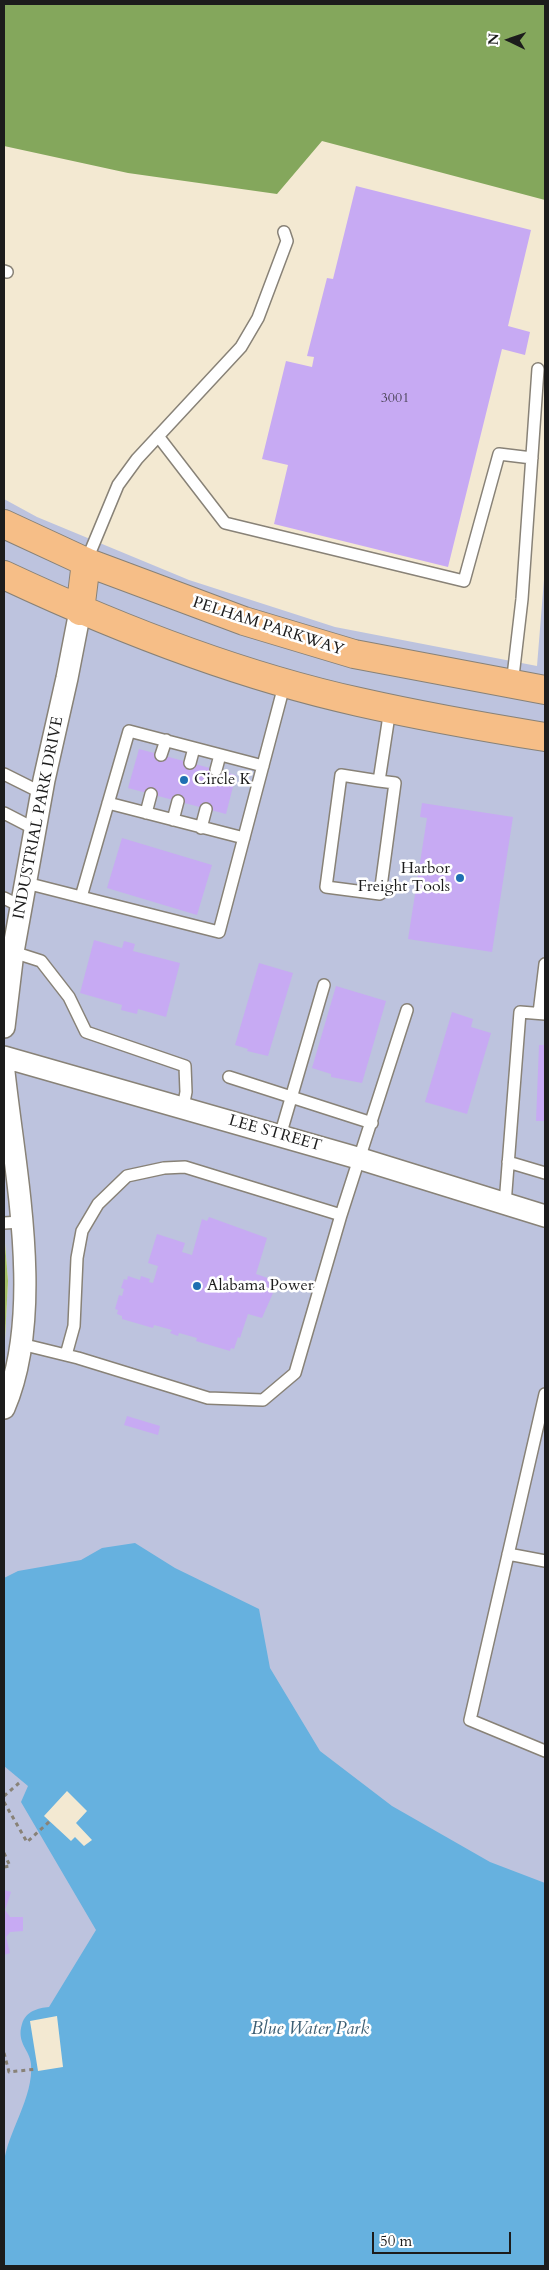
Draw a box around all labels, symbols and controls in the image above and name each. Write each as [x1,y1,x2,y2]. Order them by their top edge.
north arrow [484,15,534,65]
text: N [484,33,503,46]
house number: 3001 [381,391,409,407]
street label: PELHAM PARKWAY [190,593,346,661]
street label: INDUSTRIAL PARK DRIVE [10,715,68,921]
place label: Circle K [194,770,251,790]
marker: Circle K [178,774,190,786]
place label: Harbor Freight Tools [358,859,450,897]
marker: Harbor Freight Tools [454,872,466,884]
street label: LEE STREET [226,1112,324,1156]
place label: Alabama Power [207,1276,314,1296]
marker: Alabama Power [191,1280,203,1292]
water label: Blue Water Park [251,2019,369,2041]
scale bar [374,2222,513,2254]
text: 50 m [380,2231,412,2251]

